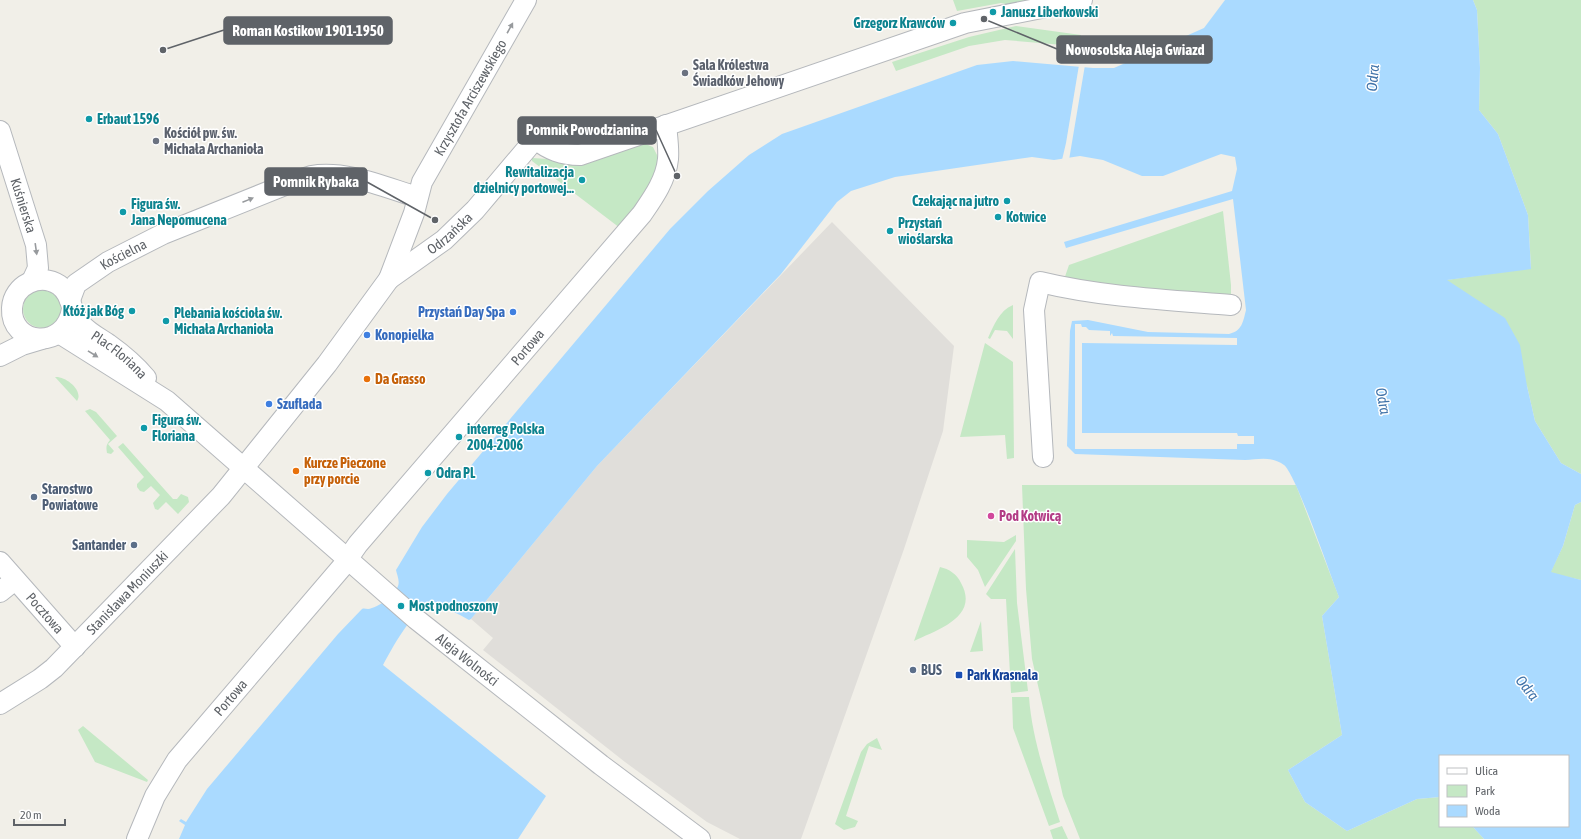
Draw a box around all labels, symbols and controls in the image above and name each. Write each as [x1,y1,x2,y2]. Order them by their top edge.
place label: Janusz Liberkowski [1000,4,1098,20]
marker: Janusz Liberkowski [988,7,998,17]
place label: Grzegorz Krawców [853,15,946,31]
callout: Roman Kostikow 1901-1950 [224,17,392,44]
marker: Grzegorz Krawców [948,18,958,28]
text: Roman Kostikow 1901-1950 [232,22,384,39]
one-way arrow [507,22,513,34]
callout: Nowosolska Aleja Gwiazd [1057,36,1212,63]
street label: Krzysztofa Arciszewskiego [431,37,510,159]
text: Nowosolska Aleja Gwiazd [1065,41,1205,58]
place label: Sala Królestwa Świadków Jehowy [693,57,784,89]
water label: Odra [1363,64,1382,92]
marker: Sala Królestwa Świadków Jehowy [680,68,690,78]
place label: Erbaut 1596 [97,111,160,127]
marker: Erbaut 1596 [84,114,94,124]
callout: Pomnik Powodzianina [518,117,656,144]
text: Pomnik Powodzianina [526,121,648,138]
place label: Kościół pw. św. Michała Archanioła [164,125,264,157]
marker: Kościół pw. św. Michała Archanioła [151,136,161,146]
place label: Rewitalizacja dzielnicy portowej... [473,164,574,196]
callout: Pomnik Rybaka [265,168,367,195]
text: Pomnik Rybaka [273,173,359,190]
marker: Rewitalizacja dzielnicy portowej... [577,175,587,185]
street label: Kuśnierska [7,176,40,235]
place label: Czekając na jutro [912,193,999,209]
place label: Figura św. Jana Nepomucena [130,196,227,228]
marker: Czekając na jutro [1002,196,1012,206]
one-way arrow [242,197,253,203]
marker: Figura św. Jana Nepomucena [118,207,128,217]
street label: Odrzańska [424,209,475,257]
place label: Kotwice [1006,209,1046,225]
marker: Kotwice [993,212,1003,222]
place label: Przystań wioślarska [898,215,954,247]
marker: Przystań wioślarska [885,226,895,236]
street label: Kościelna [97,236,149,273]
one-way arrow [33,242,39,255]
place label: Któż jak Bóg [63,303,125,319]
place label: Przystań Day Spa [418,304,505,320]
place label: Plebania kościoła św. Michała Archanioła [174,305,283,337]
marker: Któż jak Bóg [127,306,137,316]
marker: Przystań Day Spa [508,307,518,317]
marker: Plebania kościoła św. Michała Archanioła [161,316,171,326]
street label: Portowa [508,326,547,368]
street label: Plac Floriana [88,327,151,382]
place label: Konopielka [375,327,435,343]
marker: Konopielka [362,330,372,340]
one-way arrow [87,350,99,357]
place label: Da Grasso [375,371,426,387]
marker: Da Grasso [362,374,372,384]
water label: Odra [1373,386,1394,416]
place label: Szuflada [277,396,322,412]
marker: Szuflada [264,399,274,409]
place label: Figura św. Floriana [152,412,202,444]
place label: interreg Polska 2004-2006 [467,421,545,453]
marker: Figura św. Floriana [139,423,149,433]
marker: interreg Polska 2004-2006 [454,432,464,442]
place label: Kurcze Pieczone przy porcie [304,455,386,487]
place label: Odra PL [436,465,476,481]
marker: Kurcze Pieczone przy porcie [291,466,301,476]
marker: Odra PL [423,468,433,478]
place label: Starostwo Powiatowe [42,481,98,513]
marker: Starostwo Powiatowe [29,492,39,502]
place label: Pod Kotwicą [999,508,1062,524]
marker: Pod Kotwicą [986,511,996,521]
place label: Santander [72,537,127,553]
marker: Santander [129,540,139,550]
street label: Stanisława Moniuszki [83,548,171,638]
street label: Pocztowa [23,589,67,637]
place label: Most podnoszony [409,598,498,614]
marker: Most podnoszony [396,601,406,611]
street label: Aleja Wolności [433,630,502,689]
place label: BUS [921,662,942,678]
marker: BUS [908,665,918,675]
place label: Park Krasnala [967,667,1038,683]
marker: Park Krasnala [954,670,964,680]
water label: Odra [1512,672,1542,703]
street label: Portowa [211,676,250,719]
legend [1439,755,1569,827]
text: Ulica [1475,764,1498,778]
text: Park [1475,784,1496,798]
scale bar [14,801,65,827]
text: Woda [1475,804,1500,818]
text: 20 m [20,808,42,822]

